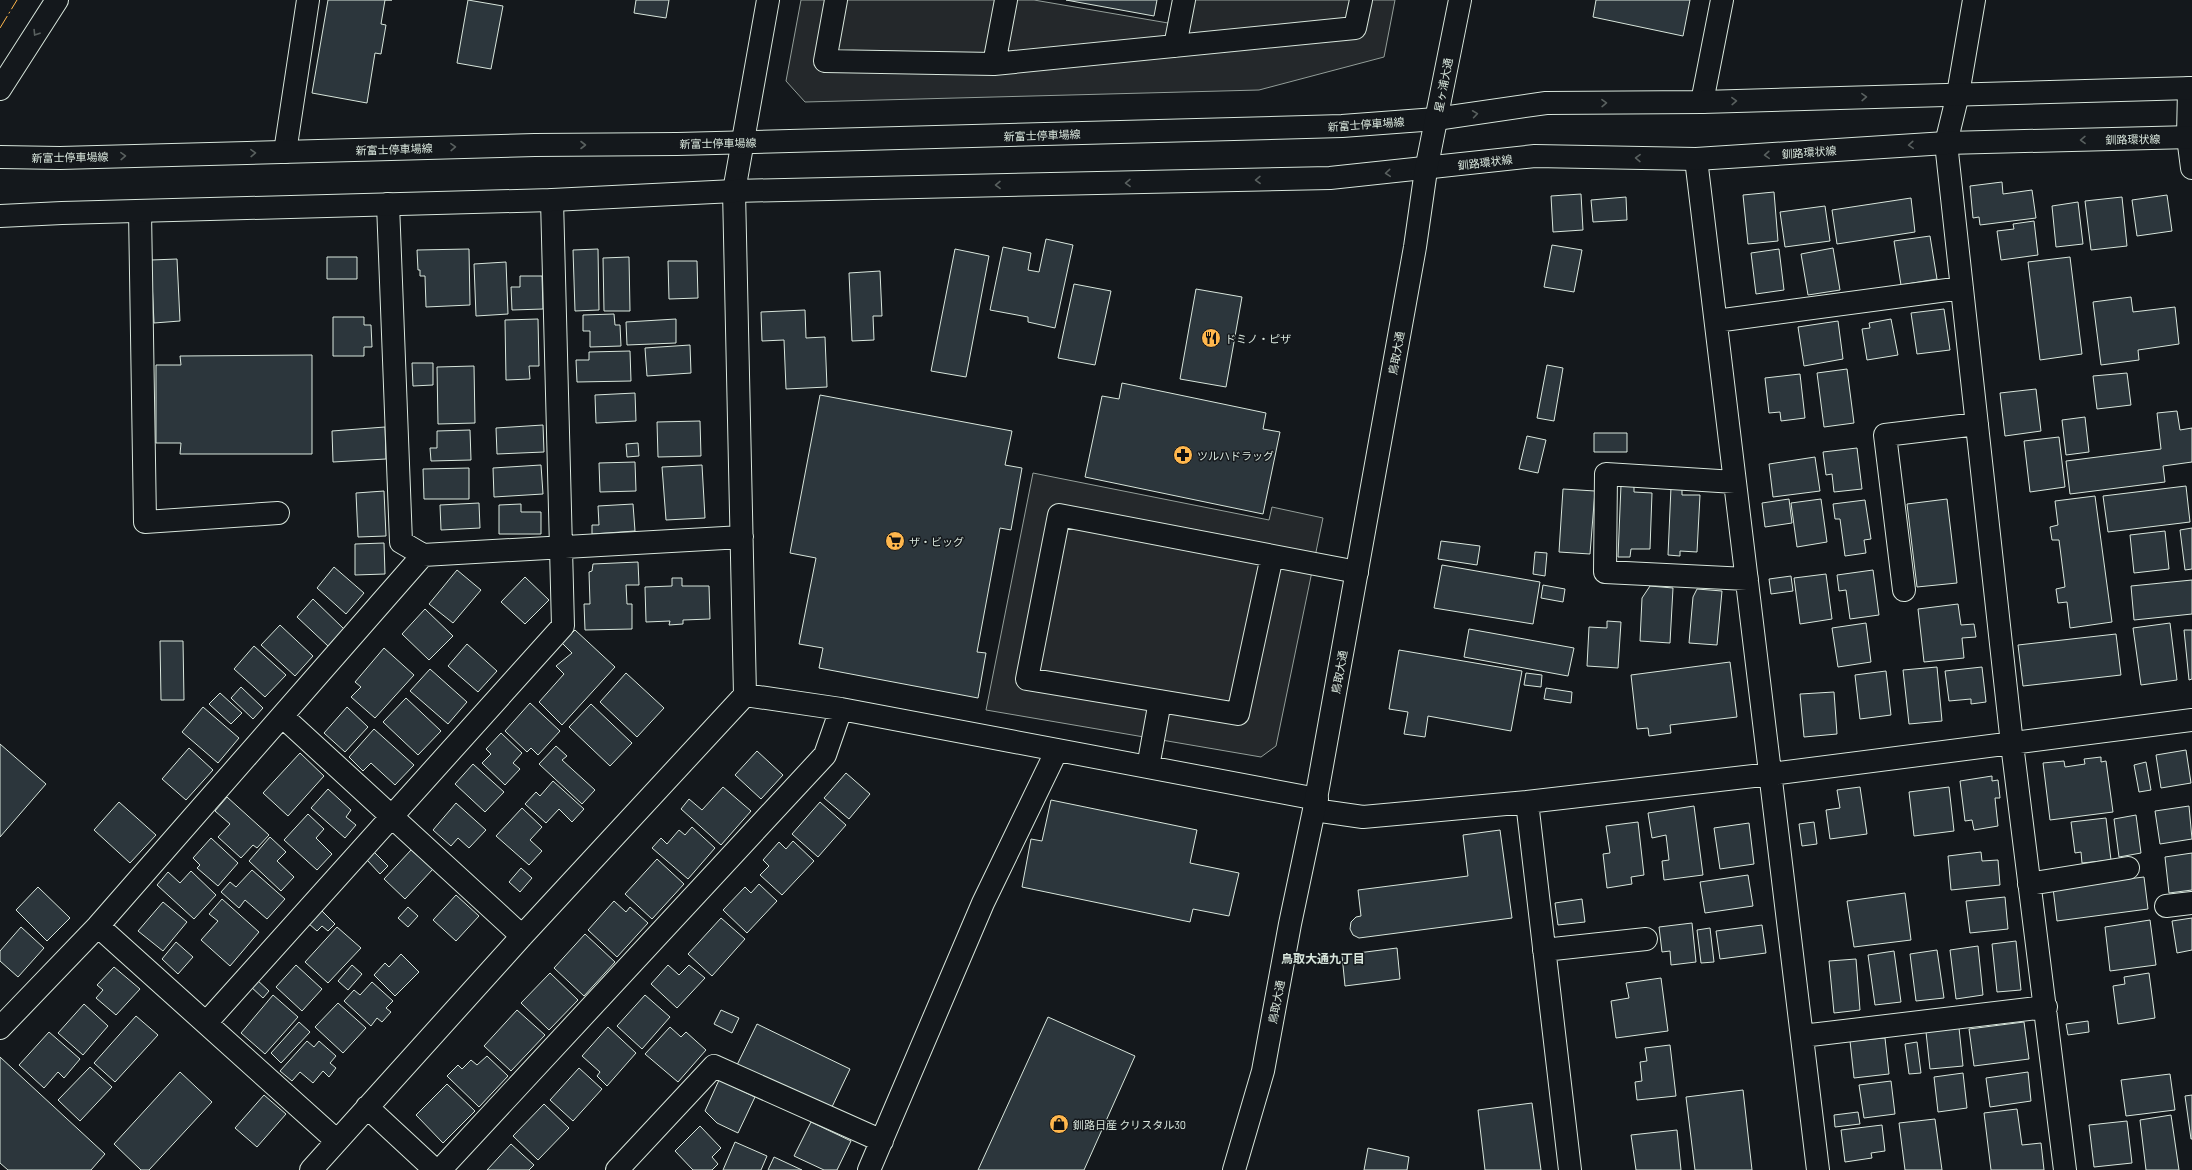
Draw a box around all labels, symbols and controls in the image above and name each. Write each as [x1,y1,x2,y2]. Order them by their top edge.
one-way arrow [33,29,40,36]
street label: 星ヶ浦大通 [1431,57,1455,113]
one-way arrow [1861,93,1867,101]
one-way arrow [1731,97,1737,105]
one-way arrow [1601,99,1607,107]
one-way arrow [1472,110,1478,119]
street label: 新富士停車場線 [1327,115,1405,133]
street label: 新富士停車場線 [1003,127,1081,143]
street label: 釧路環状線 [2105,132,2161,146]
street label: 新富士停車場線 [679,136,757,150]
one-way arrow [2080,136,2086,144]
street label: 新富士停車場線 [355,141,433,157]
one-way arrow [580,141,586,149]
one-way arrow [1908,141,1914,150]
one-way arrow [450,143,456,151]
street label: 釧路環状線 [1781,144,1837,160]
one-way arrow [250,149,256,157]
street label: 新富士停車場線 [31,150,109,164]
one-way arrow [1764,150,1770,159]
one-way arrow [120,152,126,161]
street label: 釧路環状線 [1457,152,1513,172]
one-way arrow [1635,154,1641,162]
one-way arrow [1385,169,1391,178]
one-way arrow [1255,176,1261,184]
one-way arrow [1125,179,1131,187]
one-way arrow [995,181,1001,190]
restaurant icon: ドミノ・ピザ [1200,327,1222,349]
street label: 鳥取大通 [1386,330,1406,376]
place label: ドミノ・ピザ [1225,332,1291,345]
pharmacy icon: ツルハドラッグ [1172,444,1194,466]
place label: ツルハドラッグ [1197,449,1274,462]
supermarket icon: ザ・ビッグ [884,530,906,552]
place label: ザ・ビッグ [909,535,964,548]
street label: 鳥取大通 [1329,649,1349,695]
district label: 鳥取大通九丁目 [1281,951,1365,965]
street label: 鳥取大通 [1265,979,1287,1025]
shop icon: 釧路日産 クリスタル30 [1048,1113,1070,1135]
place label: 釧路日産 クリスタル30 [1073,1118,1186,1131]

